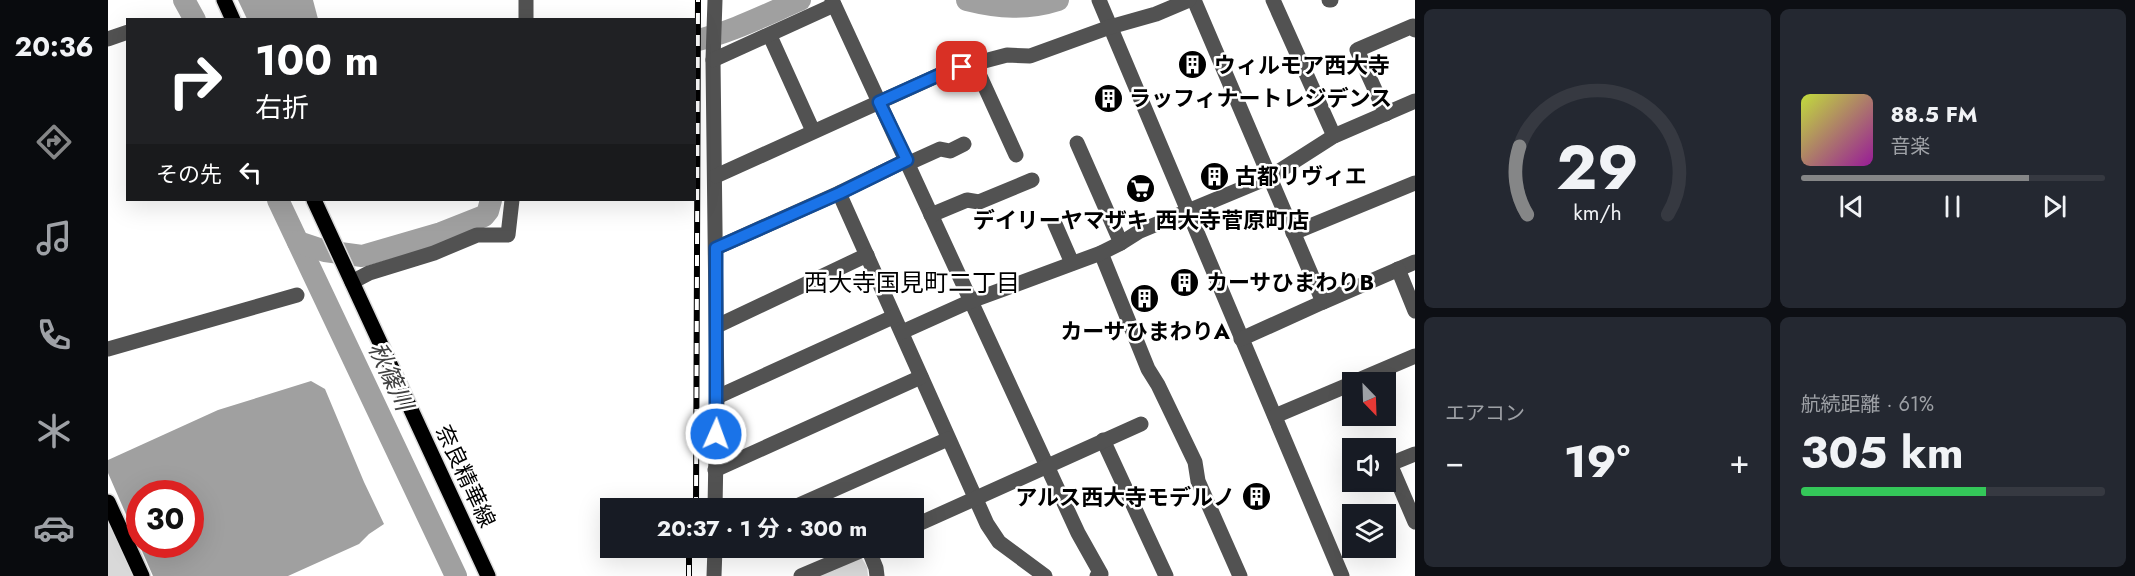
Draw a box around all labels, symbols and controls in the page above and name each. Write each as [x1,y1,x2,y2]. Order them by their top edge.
text: 20:36 [14,27,94,66]
text: 100 m [255,30,379,91]
pin [936,41,987,92]
icon: right [156,42,234,120]
building icon: ウィルモア西大寺 [1177,49,1209,81]
place label: ウィルモア西大寺 [1214,49,1390,81]
icon: arrive [945,50,978,83]
building icon: ラッフィナートレジデンス [1092,82,1124,114]
place label: ラッフィナートレジデンス [1129,82,1392,114]
text: 右折 [255,88,309,127]
text: 88.5 FM [1891,98,1977,130]
icon: directions [33,121,75,163]
text: 29 [1556,123,1639,213]
text: 音楽 [1891,132,1931,161]
icon: left [234,156,267,189]
text: その先 [156,158,222,190]
building icon: 古都リヴィエ [1198,160,1230,192]
place label: 古都リヴィエ [1235,160,1367,192]
supermarket icon: デイリーヤマザキ 西大寺菅原町店 [1125,172,1157,204]
icon: previous [1835,190,1868,223]
icon: pause [1936,190,1969,223]
icon: next [2038,190,2071,223]
text: km/h [1573,198,1621,229]
place label: デイリーヤマザキ 西大寺菅原町店 [973,204,1309,236]
icon: music [33,217,75,259]
district label: 西大寺国見町二丁目 [804,265,1020,300]
building icon: カーサひまわりB [1169,266,1201,298]
place label: カーサひまわりB [1206,266,1374,298]
building icon: カーサひまわりA [1129,283,1161,315]
icon: phone [33,314,75,356]
place label: カーサひまわりA [1060,315,1231,347]
water label: 秋篠川 [360,336,423,419]
north arrow [1342,372,1396,426]
map controls [1342,372,1396,558]
text: 航続距離 · 61% [1801,390,1934,419]
text: エアコン [1445,399,1525,428]
position arrow [684,402,748,466]
icon: climate [33,410,75,452]
street label: 奈良精華線 [428,419,504,533]
text: 305 km [1801,420,1964,485]
text: 19° [1564,429,1630,494]
button: sound [1342,438,1396,492]
text: − [1445,438,1464,485]
text: + [1729,438,1749,485]
speed limit sign: 30 [126,480,204,558]
place label: アルス西大寺モデルノ [1015,481,1235,513]
building icon: アルス西大寺モデルノ [1240,481,1272,513]
button: layers [1342,504,1396,558]
icon: car [33,507,75,549]
text: 20:37 · 1 分 · 300 m [657,512,867,544]

